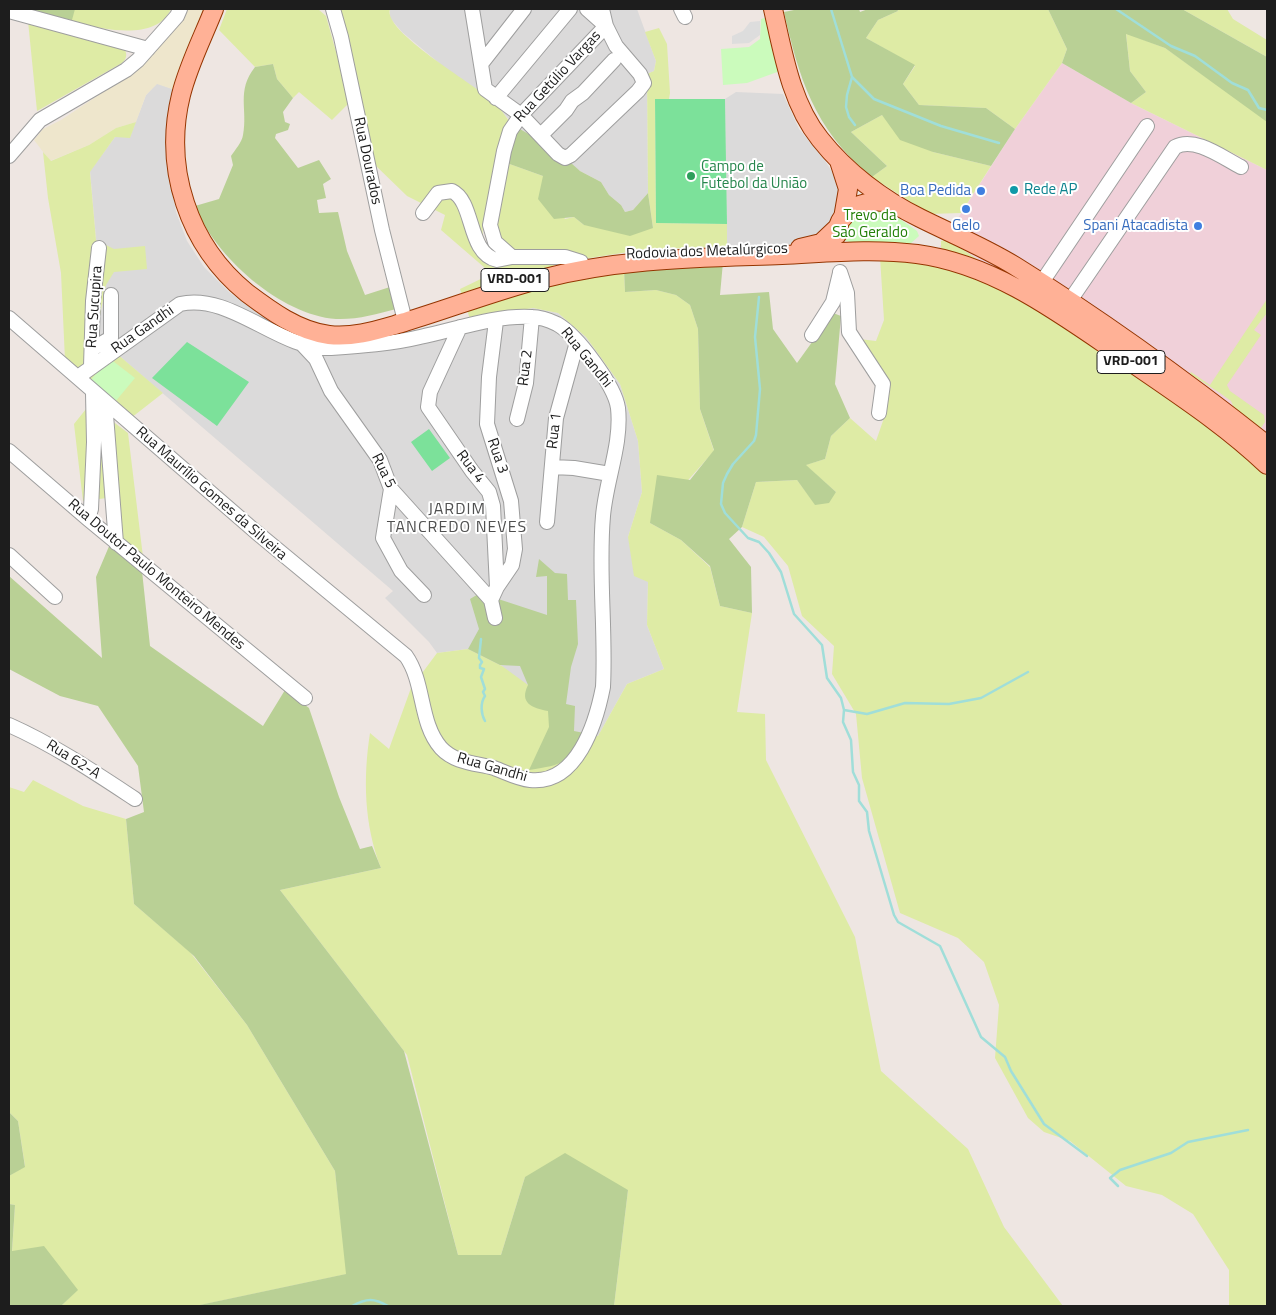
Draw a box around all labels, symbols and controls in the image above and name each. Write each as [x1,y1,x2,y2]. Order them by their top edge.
street label: Rua Getúlio Vargas [511,27,605,127]
street label: Rua Dourados [349,116,385,206]
place label: Campo de Futebol da União [701,158,807,193]
marker: Campo de Futebol da União [685,170,697,182]
place label: Rede AP [1024,181,1077,199]
place label: Boa Pedida [900,182,971,200]
marker: Rede AP [1008,184,1020,196]
marker: Boa Pedida [975,185,987,197]
marker: Gelo [960,203,972,215]
park label: Trevo da São Geraldo [832,207,908,242]
place label: Gelo [952,217,980,235]
place label: Spani Atacadista [1083,217,1188,235]
marker: Spani Atacadista [1192,220,1204,232]
street label: Rodovia dos Metalúrgicos [626,240,788,264]
street label: Rua Sucupira [83,265,107,349]
road number: VRD-001 [481,268,549,292]
street label: Rua Gandhi [108,302,178,358]
street label: Rua Gandhi [556,324,616,392]
street label: Rua 2 [515,349,537,387]
road number: VRD-001 [1097,351,1165,374]
street label: Rua 1 [544,412,566,450]
street label: Rua Maurílio Gomes da Silveira [132,423,290,565]
street label: Rua 3 [483,436,511,476]
street label: Rua 4 [452,447,488,487]
street label: Rua 5 [367,451,399,491]
street label: Rua Doutor Paulo Monteiro Mendes [64,496,248,654]
district label: JARDIM TANCREDO NEVES [385,500,529,538]
street label: Rua 62-A [43,736,103,784]
street label: Rua Gandhi [455,749,529,787]

